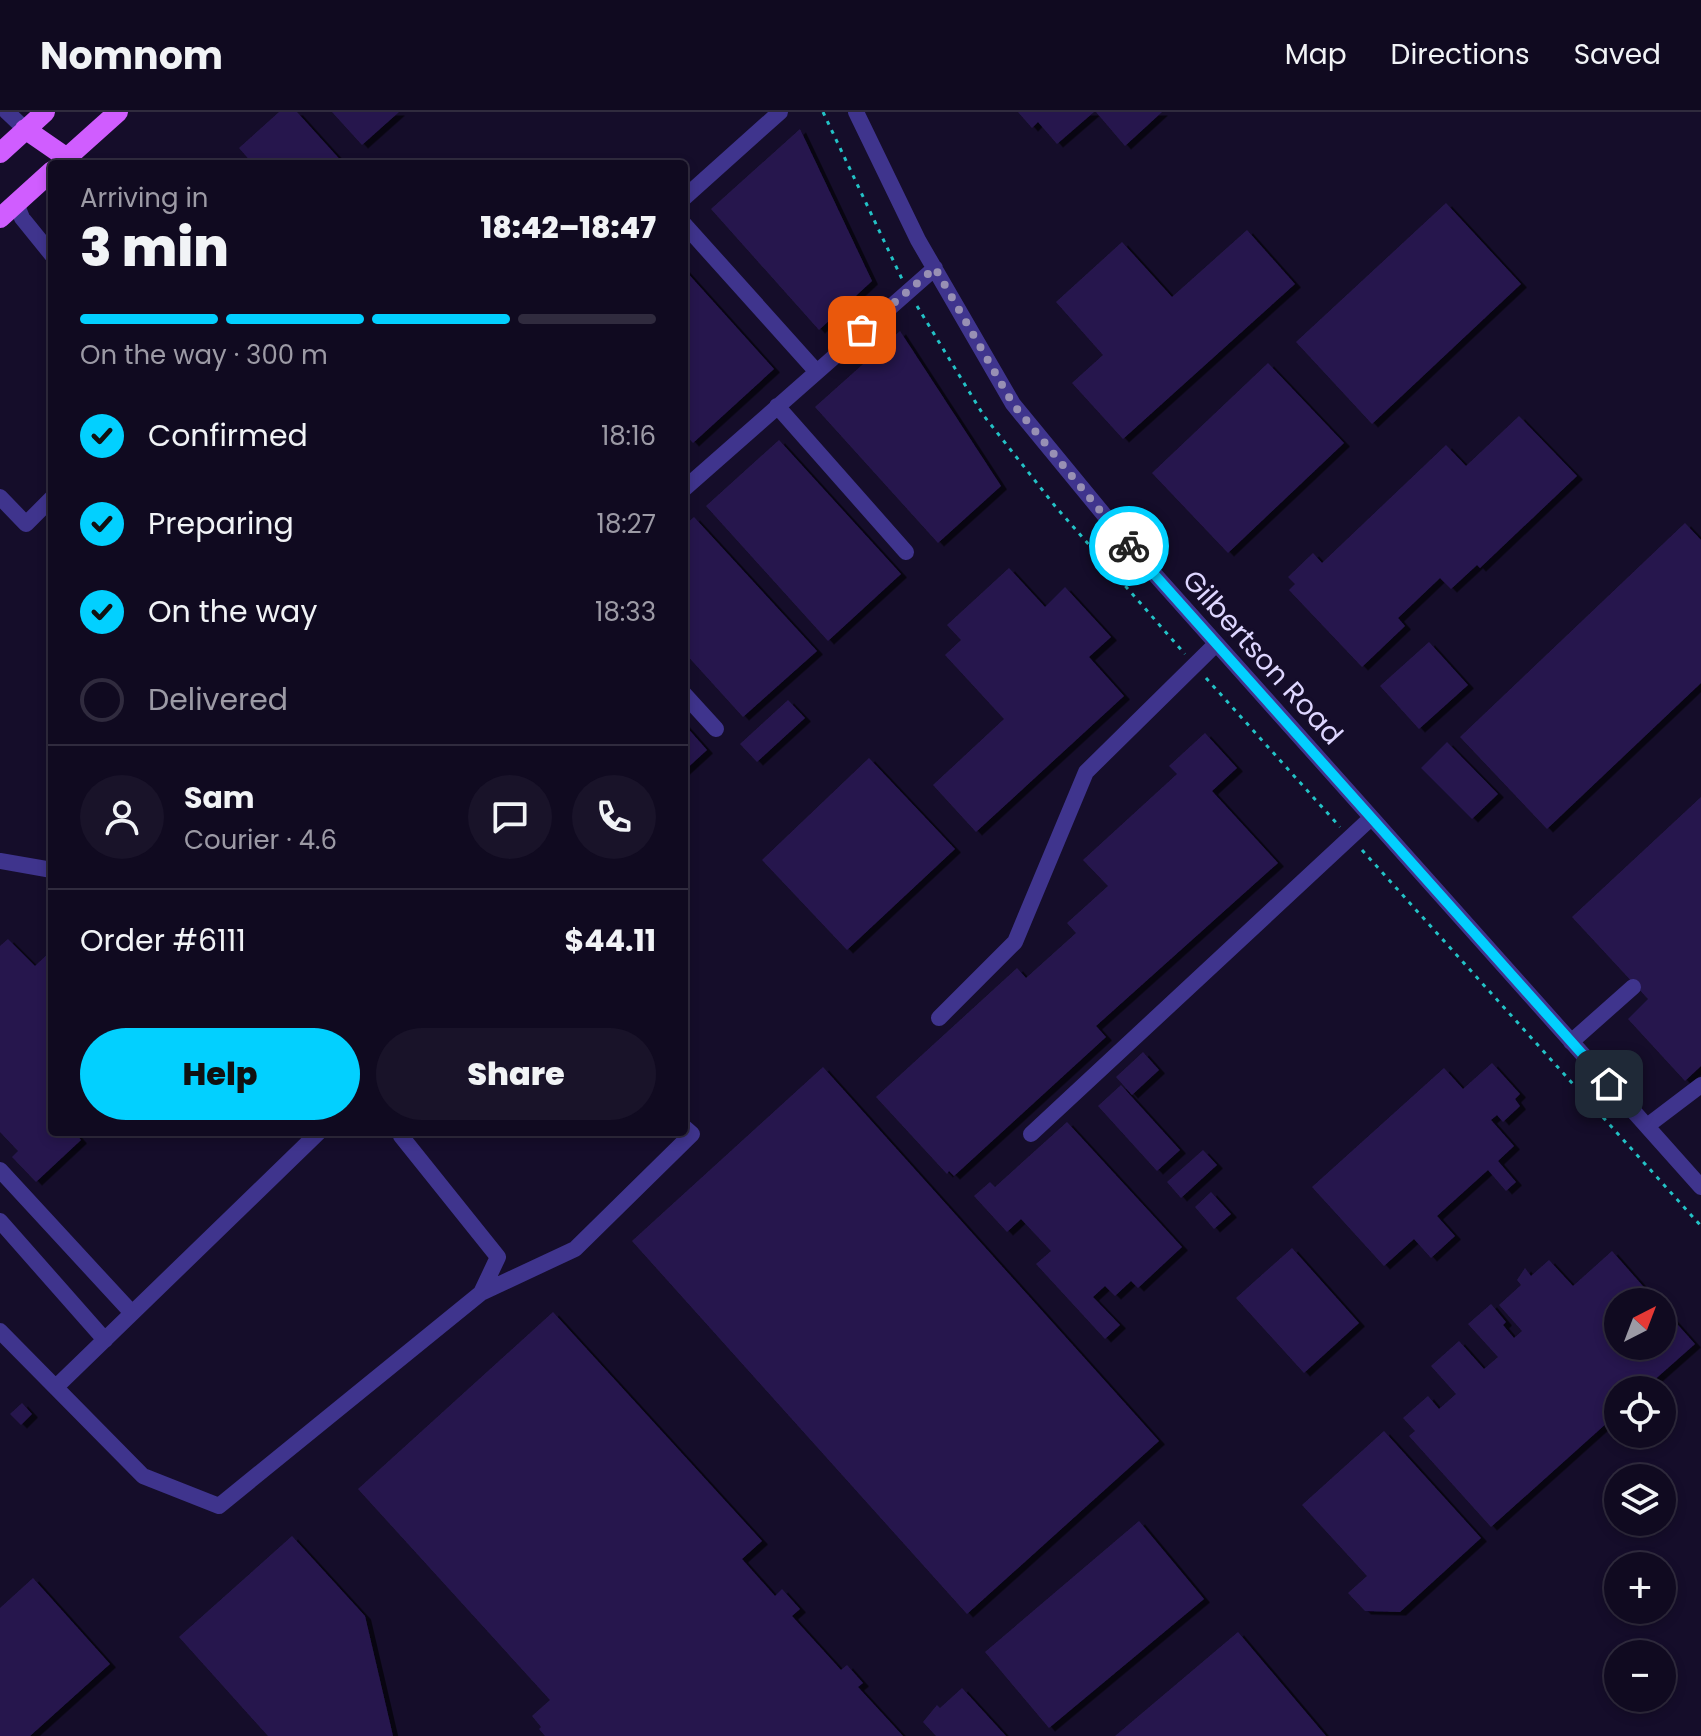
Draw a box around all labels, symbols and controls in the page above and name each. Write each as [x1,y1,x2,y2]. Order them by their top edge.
text: Nomnom [40,29,223,82]
text: Map [1285,35,1347,74]
text: Directions [1391,35,1530,74]
text: Saved [1574,35,1661,74]
text: Arriving in [80,180,209,216]
text: 18:42–18:47 [481,206,656,249]
text: 3 min [80,211,229,284]
pin [828,296,896,364]
icon: bag [840,308,884,352]
text: On the way · 300 m [80,337,328,373]
icon: check [80,414,124,458]
text: Confirmed [148,414,308,457]
text: 18:16 [601,418,656,454]
icon: check [80,502,124,546]
text: Preparing [148,502,294,545]
text: 18:27 [597,506,656,542]
courier [1089,506,1169,586]
icon: bike [1107,524,1151,568]
street label: Gilbertson Road [1173,561,1352,753]
icon: check [80,590,124,634]
text: On the way [148,590,317,633]
text: 18:33 [595,594,656,630]
text: Delivered [148,678,288,721]
button: person [80,775,164,859]
button: chat [468,775,552,859]
button: phone [572,775,656,859]
text: Sam [184,776,255,819]
text: Courier · 4.6 [184,822,337,858]
text: Order #6111 [80,919,246,962]
text: $44.11 [565,919,656,962]
button: Help [80,1028,360,1120]
button: Share [376,1028,656,1120]
pin [1575,1050,1643,1118]
icon: home [1587,1062,1631,1106]
north arrow [1604,1288,1676,1360]
map controls [1604,1288,1676,1712]
button: locate [1604,1376,1676,1448]
button: layers [1604,1464,1676,1536]
button: + [1604,1552,1676,1624]
button: − [1604,1640,1676,1712]

